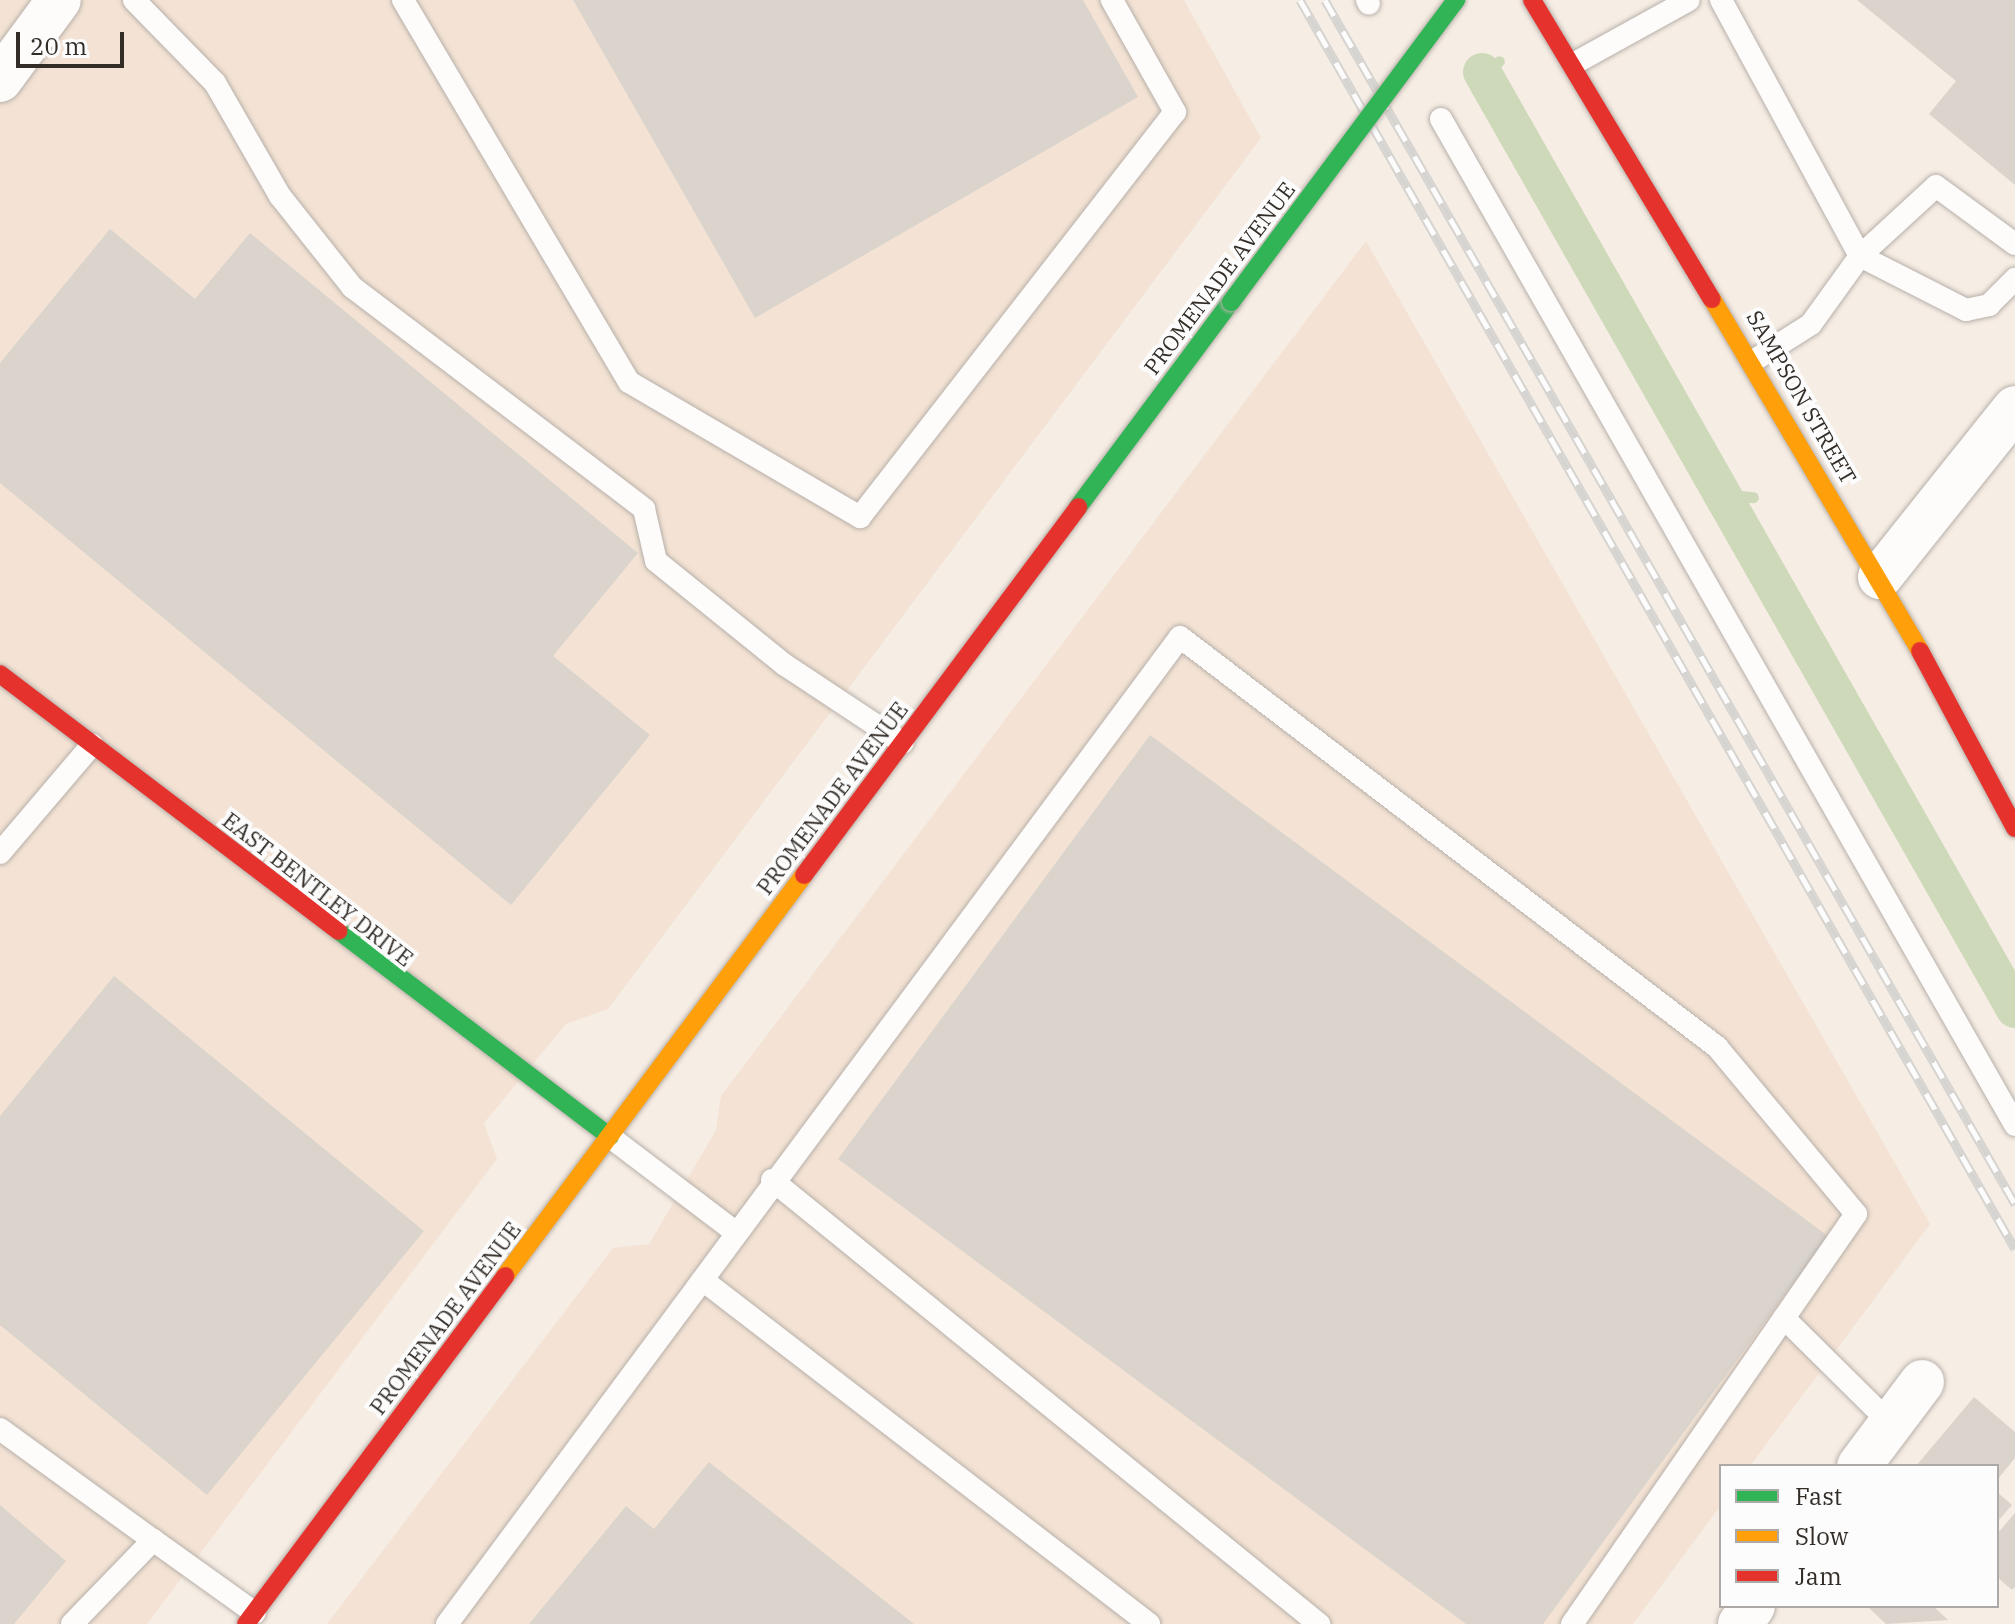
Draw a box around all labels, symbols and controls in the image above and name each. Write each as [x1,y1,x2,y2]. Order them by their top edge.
scale bar [20,16,128,66]
text: 20 m [30,30,87,62]
street label: PROMENADE AVENUE [1138,177,1300,379]
street label: SAMPSON STREET [1742,306,1862,488]
street label: PROMENADE AVENUE [751,697,913,899]
street label: EAST BENTLEY DRIVE [218,807,418,971]
street label: PROMENADE AVENUE [364,1217,526,1419]
legend [1719,1464,1999,1608]
text: Fast [1795,1480,1842,1512]
text: Slow [1795,1520,1848,1552]
text: Jam [1795,1560,1842,1592]

